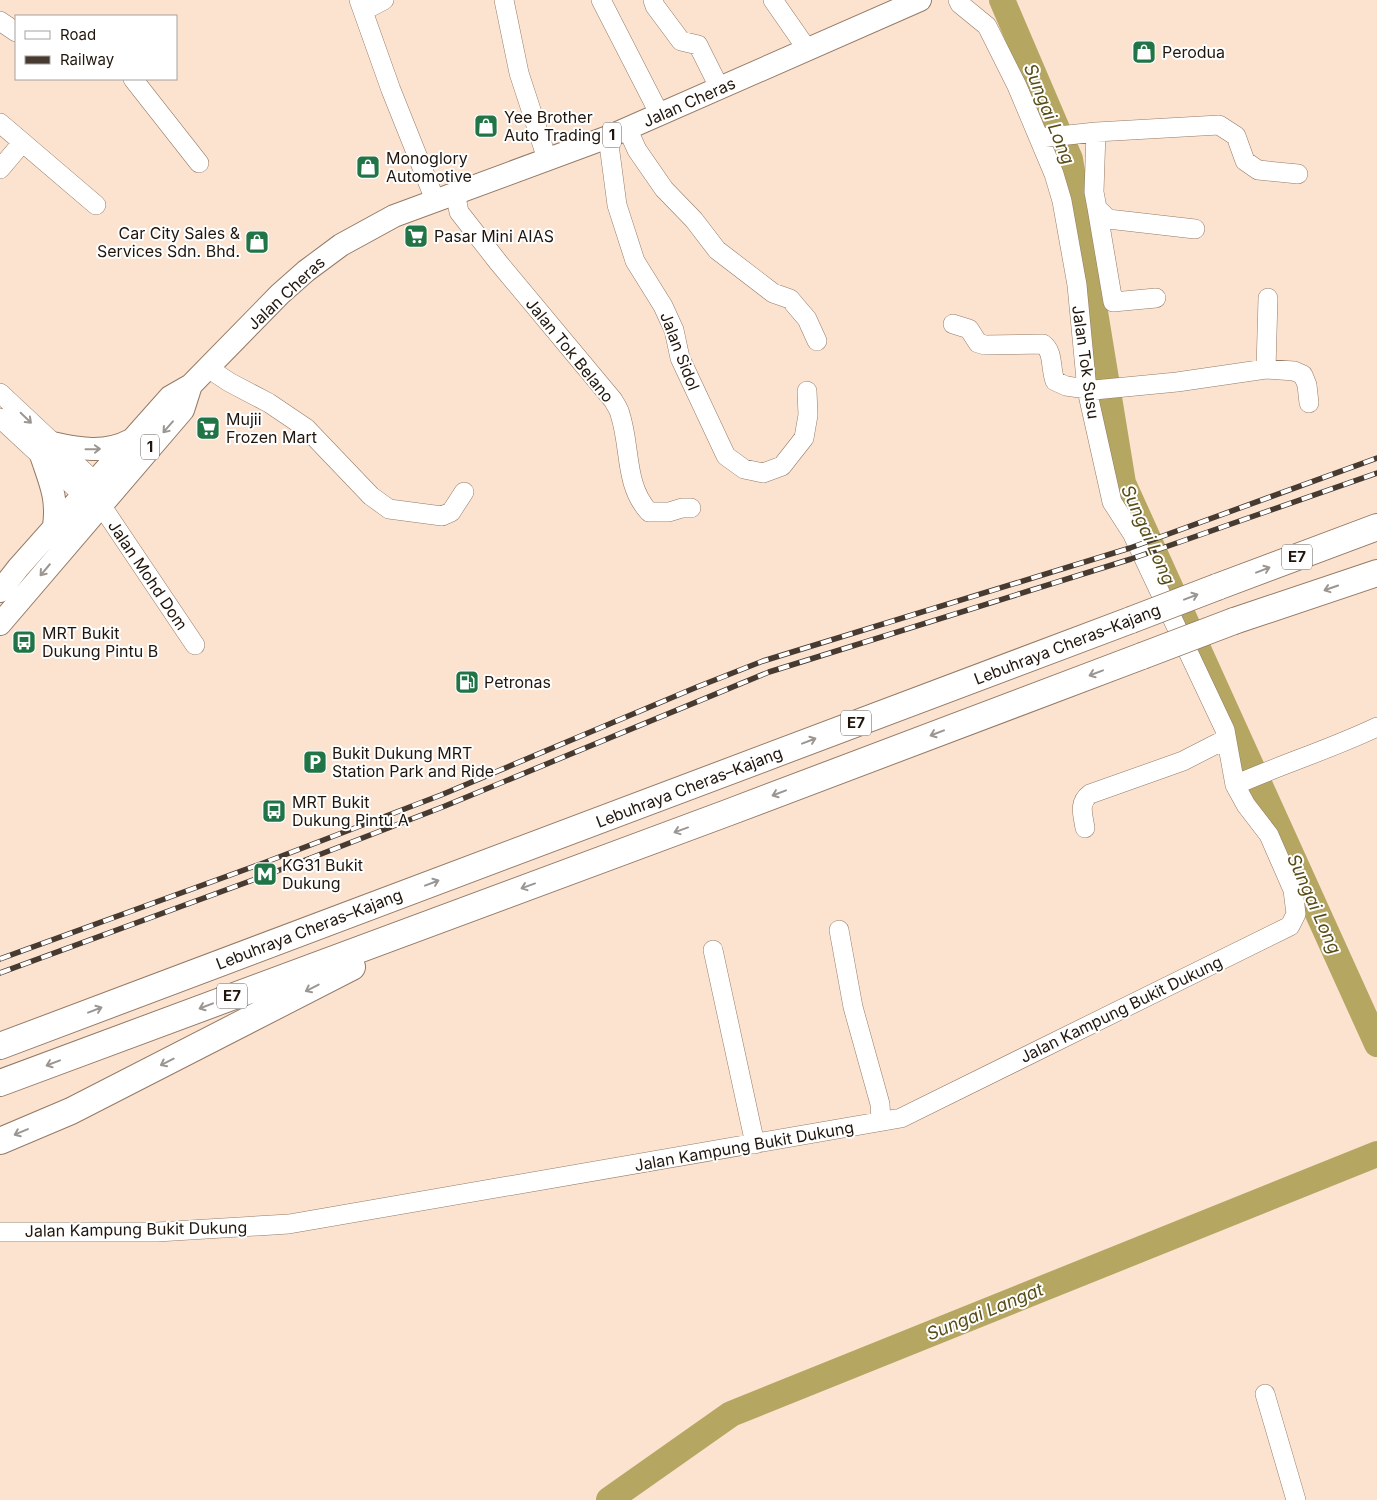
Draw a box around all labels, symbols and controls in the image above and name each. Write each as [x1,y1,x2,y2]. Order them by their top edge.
legend [15,15,178,80]
text: Road [60,25,96,44]
shop icon: Perodua [1131,39,1157,65]
place label: Perodua [1162,42,1225,62]
text: Railway [60,50,115,69]
water label: Sungai Long [1020,60,1079,167]
street label: Jalan Cheras [640,73,738,131]
place label: Yee Brother Auto Trading [504,107,601,145]
shop icon: Yee Brother Auto Trading [473,113,499,139]
road number: 1 [603,122,621,148]
place label: Monoglory Automotive [386,148,472,186]
shop icon: Monoglory Automotive [355,154,381,180]
place label: Car City Sales & Services Sdn. Bhd. [97,223,241,261]
supermarket icon: Pasar Mini AIAS [403,223,429,249]
place label: Pasar Mini AIAS [434,226,554,246]
shop icon: Car City Sales & Services Sdn. Bhd. [244,229,270,255]
street label: Jalan Cheras [243,252,329,334]
street label: Jalan Tok Belano [522,294,618,406]
street label: Jalan Tok Susu [1068,304,1104,420]
street label: Jalan Sidol [656,309,704,393]
place label: Mujii Frozen Mart [226,409,317,447]
one-way arrow [20,412,33,424]
supermarket icon: Mujii Frozen Mart [195,415,221,441]
one-way arrow [163,420,174,433]
road number: 1 [141,434,159,460]
one-way arrow [84,444,101,454]
water label: Sungai Long [1117,482,1180,588]
street label: Jalan Mohd Dom [104,516,192,634]
road number: E7 [1282,544,1312,570]
one-way arrow [40,563,51,576]
one-way arrow [1255,565,1270,574]
one-way arrow [1323,584,1339,594]
one-way arrow [1182,592,1198,601]
street label: Lebuhraya Cheras–Kajang [971,599,1163,689]
place label: MRT Bukit Dukung Pintu B [42,623,158,661]
bus stop icon: MRT Bukit Dukung Pintu B [11,629,37,655]
fuel station icon: Petronas [454,669,480,695]
one-way arrow [1089,669,1104,678]
place label: Petronas [484,672,551,692]
road number: E7 [841,710,871,736]
one-way arrow [930,729,945,738]
one-way arrow [800,736,816,745]
street label: Lebuhraya Cheras–Kajang [593,742,785,832]
place label: Bukit Dukung MRT Station Park and Ride [332,743,494,781]
parking icon: Bukit Dukung MRT Station Park and Ride [302,749,328,775]
one-way arrow [772,789,787,798]
place label: MRT Bukit Dukung Pintu A [292,792,409,830]
bus stop icon: MRT Bukit Dukung Pintu A [261,798,287,824]
one-way arrow [674,826,689,835]
water label: Sungai Long [1283,851,1346,957]
place label: KG31 Bukit Dukung [282,855,363,893]
metro station icon: KG31 Bukit Dukung [252,861,278,887]
one-way arrow [424,878,439,887]
one-way arrow [521,882,537,891]
street label: Lebuhraya Cheras–Kajang [213,884,405,974]
street label: Jalan Kampung Bukit Dukung [1017,951,1225,1067]
road number: E7 [217,984,247,1008]
one-way arrow [305,984,320,993]
one-way arrow [198,1002,214,1011]
one-way arrow [86,1005,102,1014]
one-way arrow [160,1057,175,1067]
one-way arrow [46,1059,62,1068]
street label: Jalan Kampung Bukit Dukung [633,1117,855,1175]
one-way arrow [14,1127,29,1137]
street label: Jalan Kampung Bukit Dukung [25,1217,247,1241]
water label: Sungai Langat [923,1278,1047,1345]

